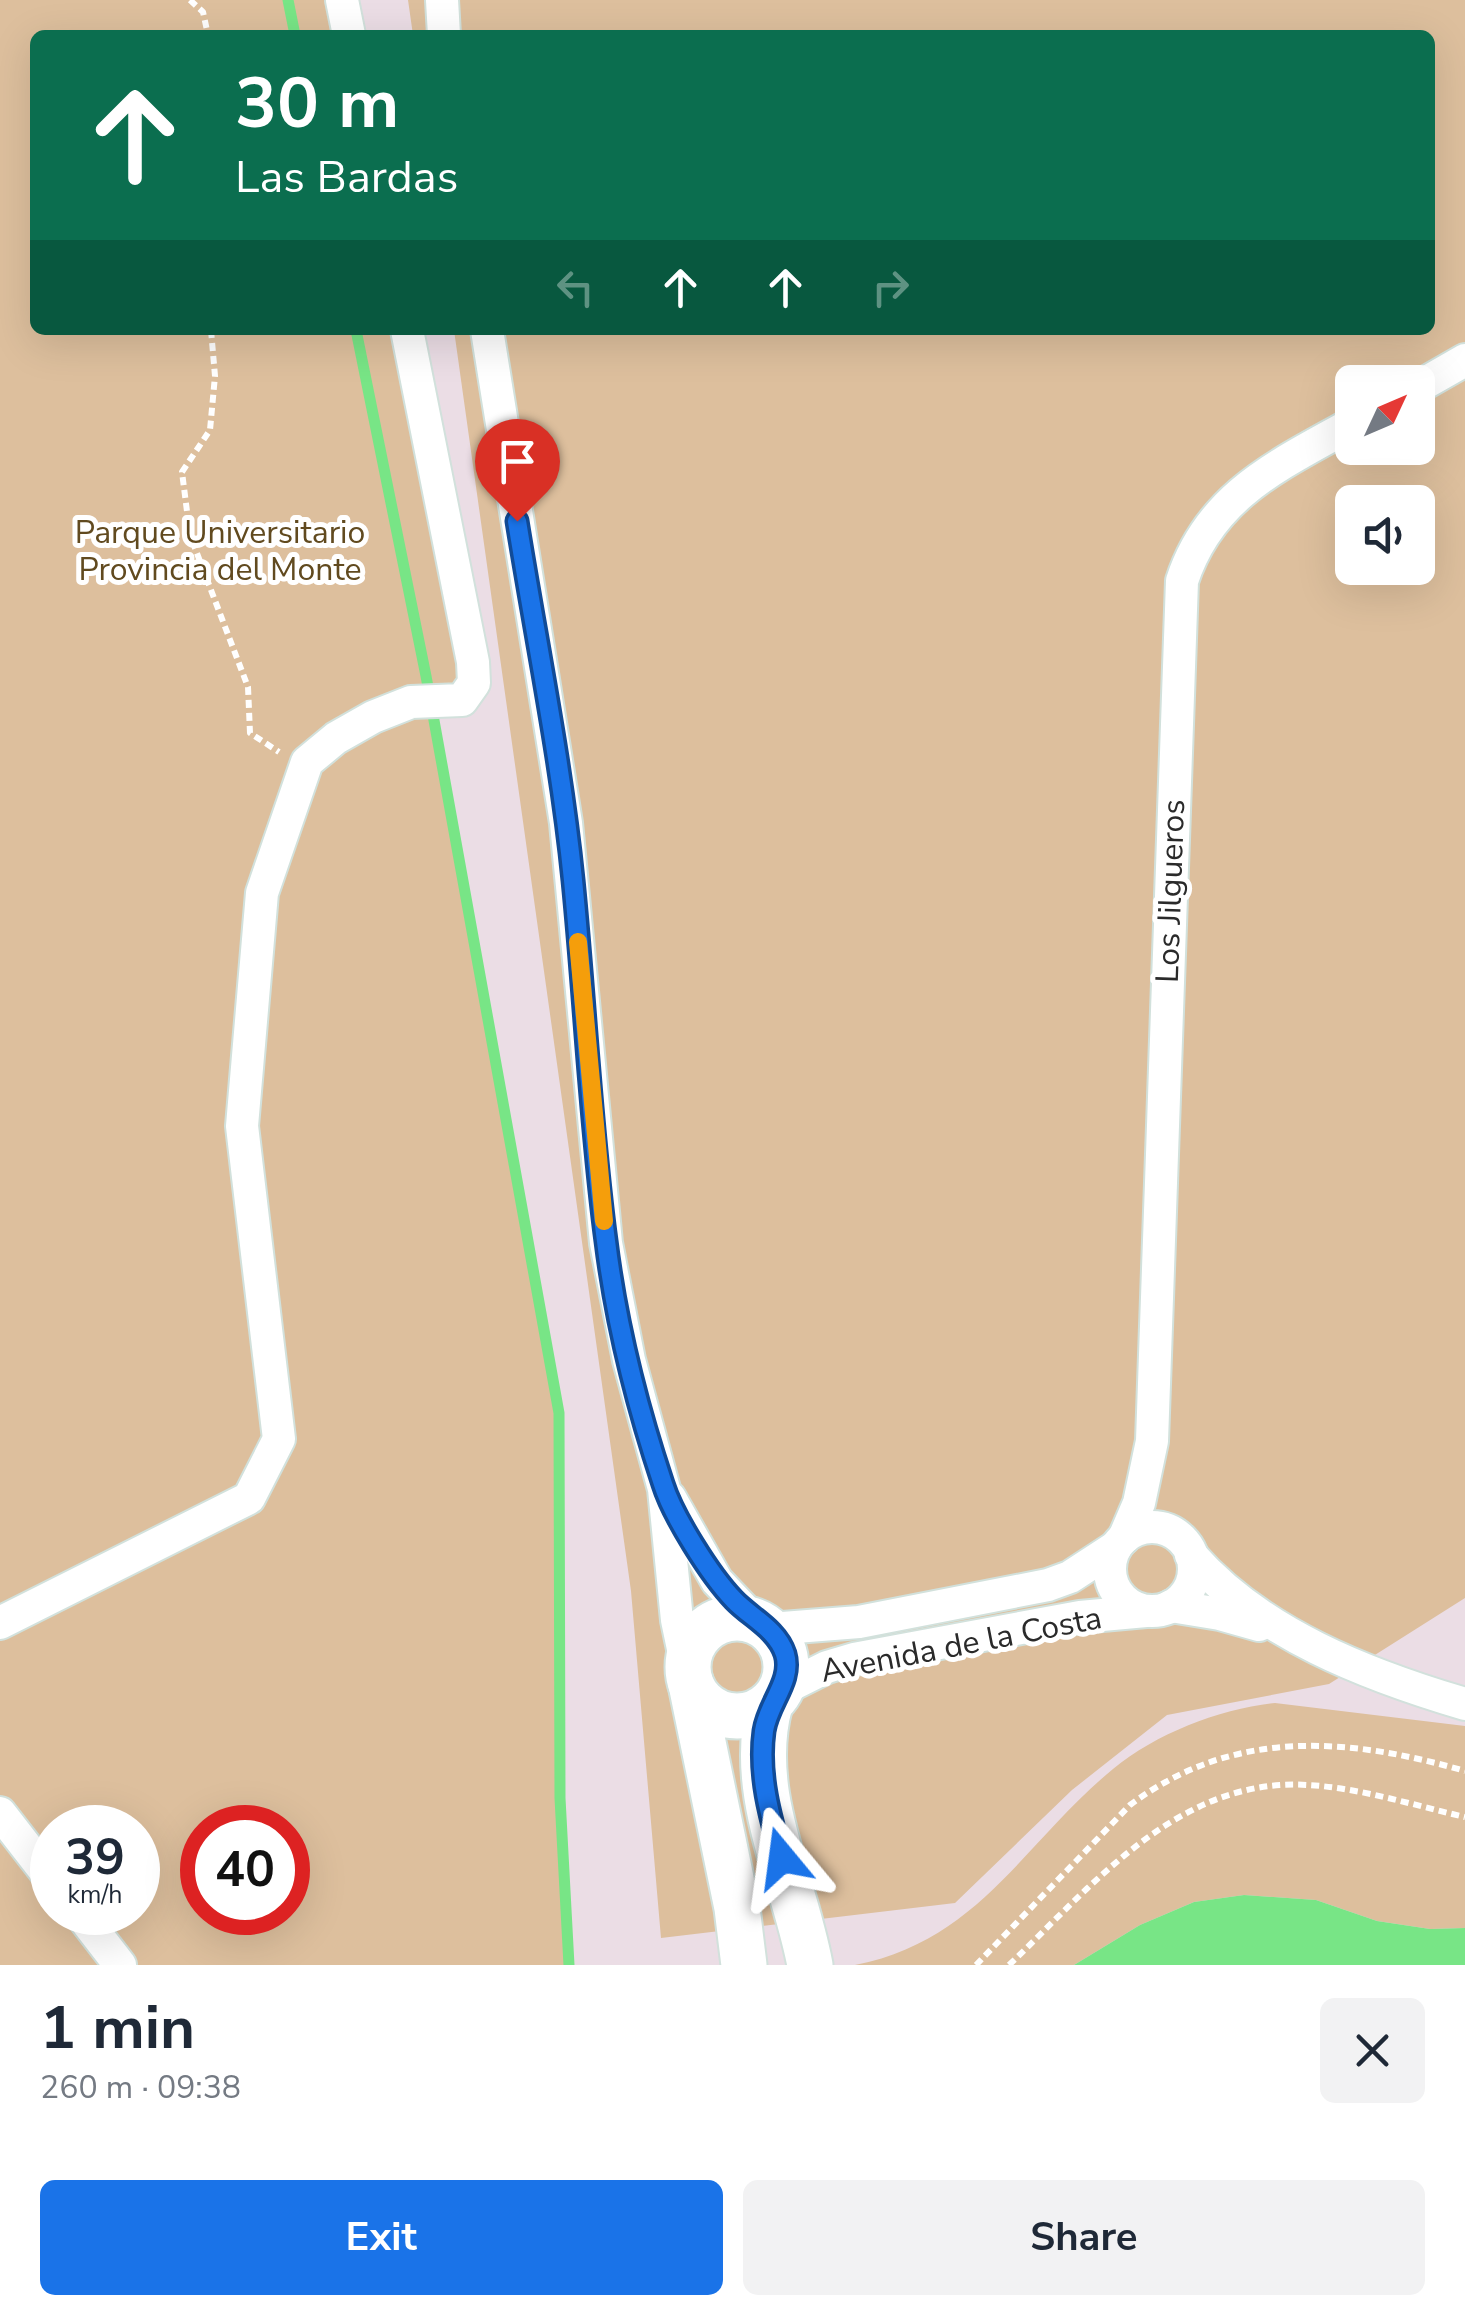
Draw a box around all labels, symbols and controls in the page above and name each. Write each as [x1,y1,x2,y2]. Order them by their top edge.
text: 30 m [235,56,399,152]
icon: ahead [70,70,200,200]
text: Las Bardas [235,147,458,208]
icon: left [548,260,603,315]
icon: ahead [653,260,708,315]
icon: ahead [758,260,813,315]
icon: right [863,260,918,315]
north arrow [1335,365,1435,465]
map controls [1335,365,1435,585]
pin [475,419,560,522]
icon: arrive [490,434,545,489]
button: sound [1335,485,1435,585]
park label: Parque Universitario Provincia del Monte [75,511,365,591]
street label: Los Jilgueros [1146,798,1195,984]
street label: Avenida de la Costa [817,1596,1105,1693]
speed limit sign: 40 [180,1805,310,1935]
position arrow [730,1806,834,1910]
text: 39 [65,1823,125,1892]
text: km/h [67,1878,123,1912]
text: 1 min [40,1987,195,2069]
button: close [1320,1998,1425,2103]
text: 260 m · 09:38 [40,2066,241,2109]
button: Exit [40,2180,723,2295]
button: Share [743,2180,1425,2295]

